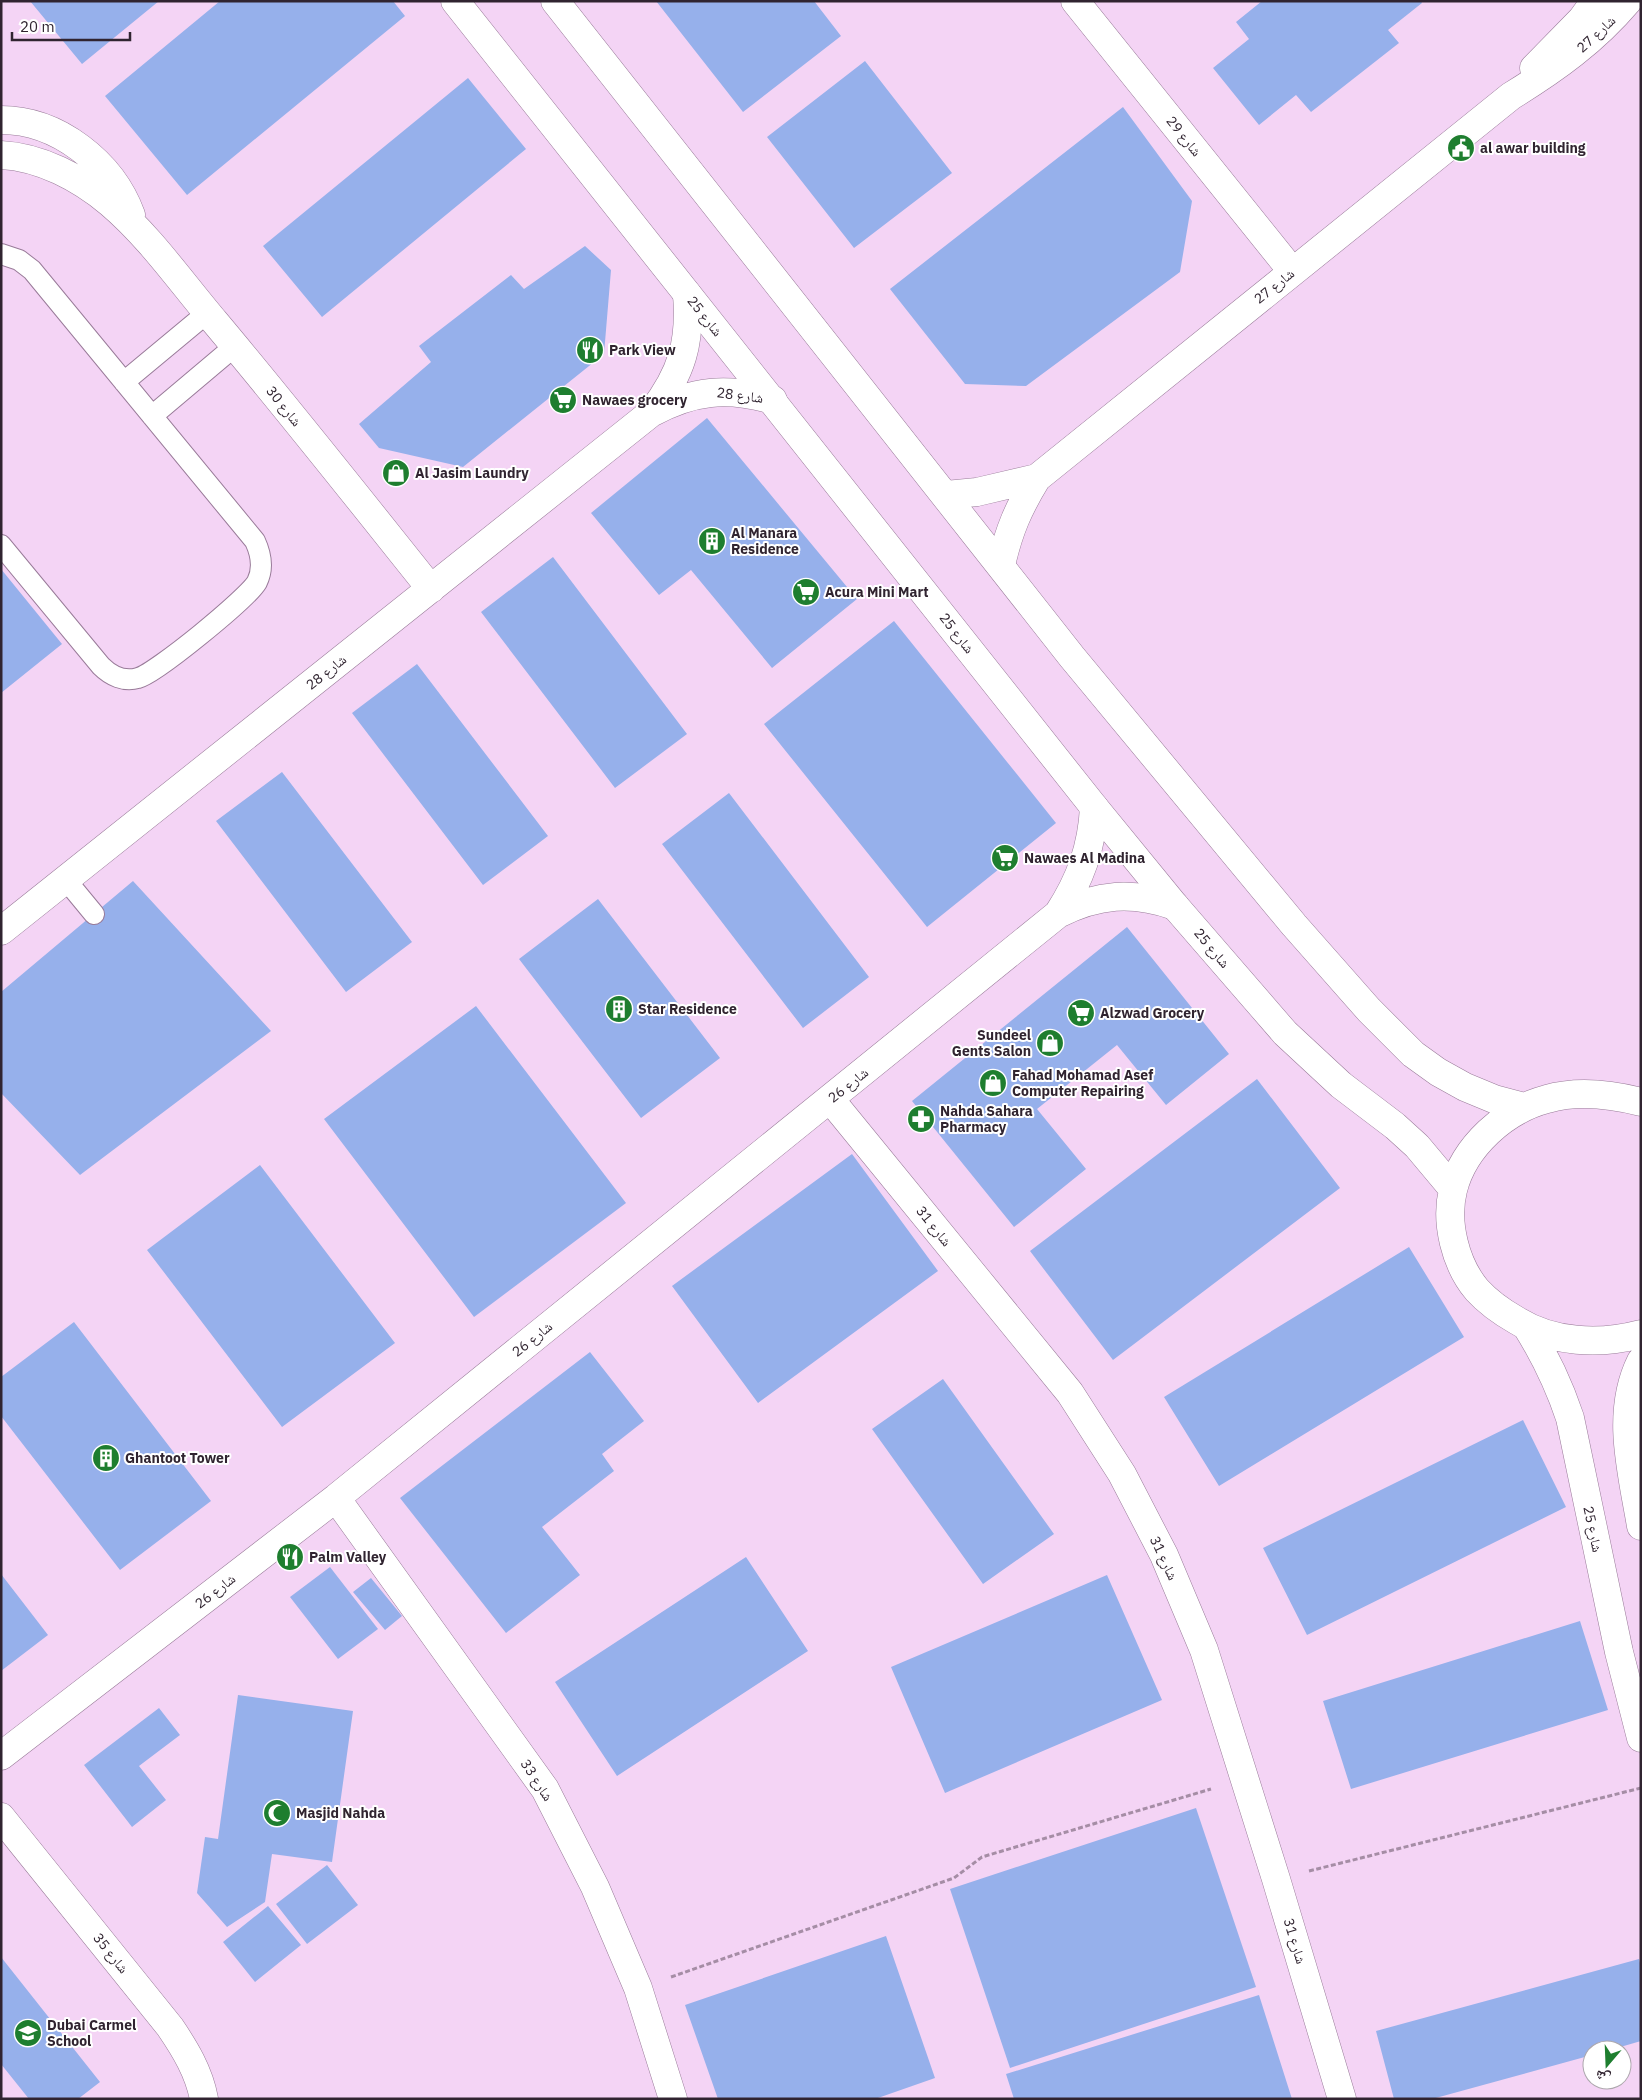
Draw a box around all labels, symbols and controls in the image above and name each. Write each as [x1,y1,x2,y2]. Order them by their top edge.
scale bar [12,10,130,42]
street label: شارع 27 [1573,11,1620,57]
text: 20 m [20,17,55,36]
street label: شارع 29 [1162,112,1206,160]
public building icon: al awar building [1446,133,1476,163]
place label: al awar building [1480,139,1586,157]
street label: شارع 27 [1250,264,1298,308]
street label: شارع 25 [683,292,727,340]
restaurant icon: Park View [575,335,605,365]
place label: Park View [609,341,676,359]
street label: شارع 30 [262,382,306,430]
street label: شارع 28 [716,383,764,408]
supermarket icon: Nawaes grocery [548,385,578,415]
place label: Nawaes grocery [582,391,688,409]
shop icon: Al Jasim Laundry [381,458,411,488]
place label: Al Jasim Laundry [415,464,529,482]
place label: Al Manara Residence [731,524,799,558]
building icon: Al Manara Residence [697,526,727,556]
supermarket icon: Acura Mini Mart [791,577,821,607]
place label: Acura Mini Mart [825,583,929,601]
street label: شارع 25 [935,609,978,658]
street label: شارع 28 [302,650,350,694]
supermarket icon: Nawaes Al Madina [990,843,1020,873]
place label: Nawaes Al Madina [1024,849,1145,867]
street label: شارع 25 [1189,924,1234,972]
building icon: Star Residence [604,994,634,1024]
supermarket icon: Alzwad Grocery [1066,998,1096,1028]
place label: Star Residence [638,1000,737,1018]
place label: Alzwad Grocery [1100,1004,1205,1022]
place label: Sundeel Gents Salon [952,1026,1031,1060]
shop icon: Sundeel Gents Salon [1035,1028,1065,1058]
street label: شارع 26 [824,1063,872,1107]
place label: Fahad Mohamad Asef Computer Repairing [1012,1066,1153,1100]
shop icon: Fahad Mohamad Asef Computer Repairing [978,1068,1008,1098]
place label: Nahda Sahara Pharmacy [940,1102,1033,1136]
pharmacy icon: Nahda Sahara Pharmacy [906,1104,936,1134]
street label: شارع 31 [912,1202,956,1250]
street label: شارع 26 [508,1317,556,1361]
building icon: Ghantoot Tower [91,1443,121,1473]
place label: Ghantoot Tower [125,1449,230,1467]
street label: شارع 25 [1578,1504,1607,1554]
street label: شارع 31 [1145,1533,1182,1583]
restaurant icon: Palm Valley [275,1542,305,1572]
place label: Palm Valley [309,1548,387,1566]
street label: شارع 26 [191,1570,240,1613]
street label: شارع 33 [516,1756,557,1805]
mosque icon: Masjid Nahda [262,1798,292,1828]
place label: Masjid Nahda [296,1804,385,1822]
street label: شارع 31 [1279,1916,1310,1966]
street label: شارع 35 [89,1929,133,1977]
place label: Dubai Carmel School [47,2016,136,2050]
school or university icon: Dubai Carmel School [13,2018,43,2048]
north arrow [1582,2040,1632,2090]
text: ش [1593,2066,1613,2088]

